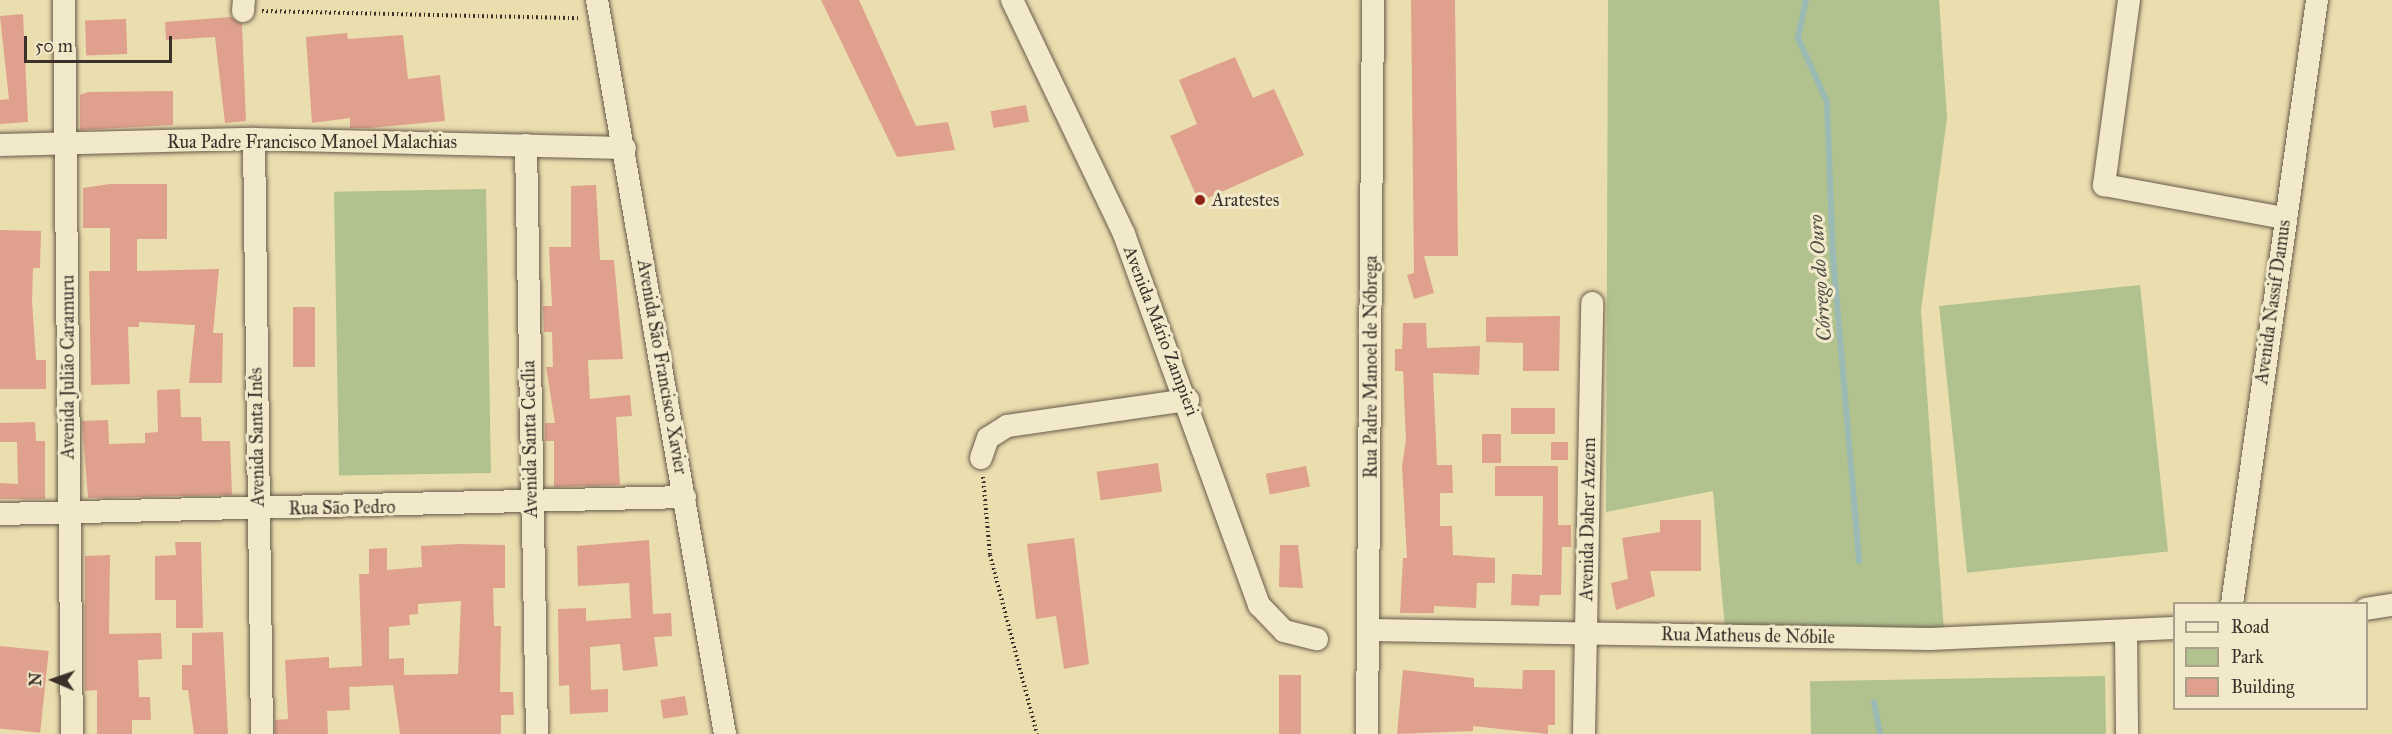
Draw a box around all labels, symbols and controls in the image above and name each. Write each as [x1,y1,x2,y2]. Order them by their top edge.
scale bar [27,24,176,62]
text: 50 m [35,35,73,57]
street label: Rua Padre Francisco Manoel Malachias [167,131,457,153]
place label: Aratestes [1212,189,1279,211]
marker: Aratestes [1193,193,1207,207]
water label: Córrego do Ouro [1804,214,1836,342]
street label: Avenida Nassif Damus [2251,218,2295,386]
street label: Avenida Mário Zampieri [1119,243,1203,419]
street label: Rua Padre Manoel de Nóbrega [1360,256,1382,478]
street label: Avenida São Francisco Xavier [632,258,692,476]
street label: Avenida Julião Caramuru [57,275,79,459]
street label: Avenida Santa Cecília [518,360,542,518]
street label: Avenida Santa Inês [245,367,269,507]
street label: Avenida Daher Azzem [1576,437,1600,601]
street label: Rua São Pedro [288,496,396,520]
legend [2173,602,2368,710]
text: Road [2231,616,2269,638]
street label: Rua Matheus de Nóbile [1661,624,1835,648]
text: Park [2231,646,2264,668]
north arrow [24,650,84,710]
text: N [26,672,45,686]
text: Building [2231,676,2294,698]

